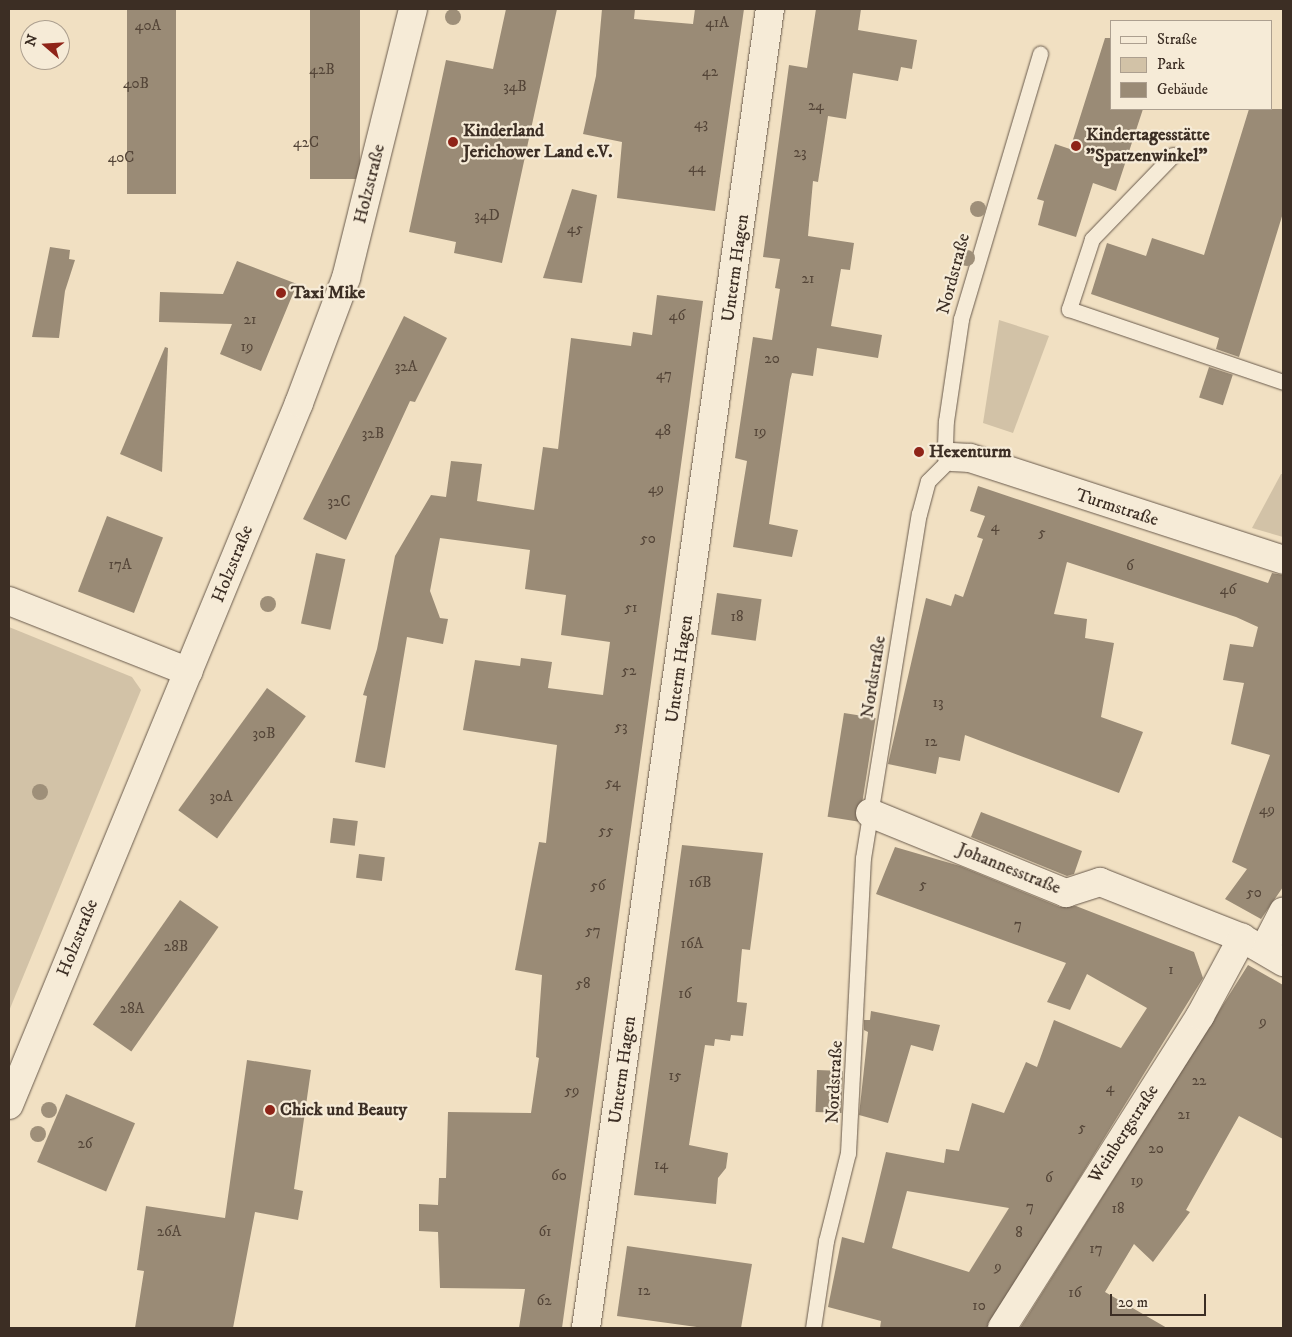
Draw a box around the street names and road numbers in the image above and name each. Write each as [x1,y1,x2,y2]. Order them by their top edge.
street label: Holzstraße [350,142,390,226]
street label: Unterm Hagen [718,213,754,323]
street label: Nordstraße [933,231,975,317]
street label: Turmstraße [1073,484,1161,532]
street label: Holzstraße [208,522,258,606]
street label: Unterm Hagen [662,614,698,724]
street label: Nordstraße [857,634,891,720]
street label: Johannesstraße [954,839,1064,899]
street label: Holzstraße [53,896,103,980]
street label: Unterm Hagen [605,1015,641,1125]
street label: Nordstraße [822,1040,848,1124]
street label: Weinbergstraße [1084,1081,1164,1187]

